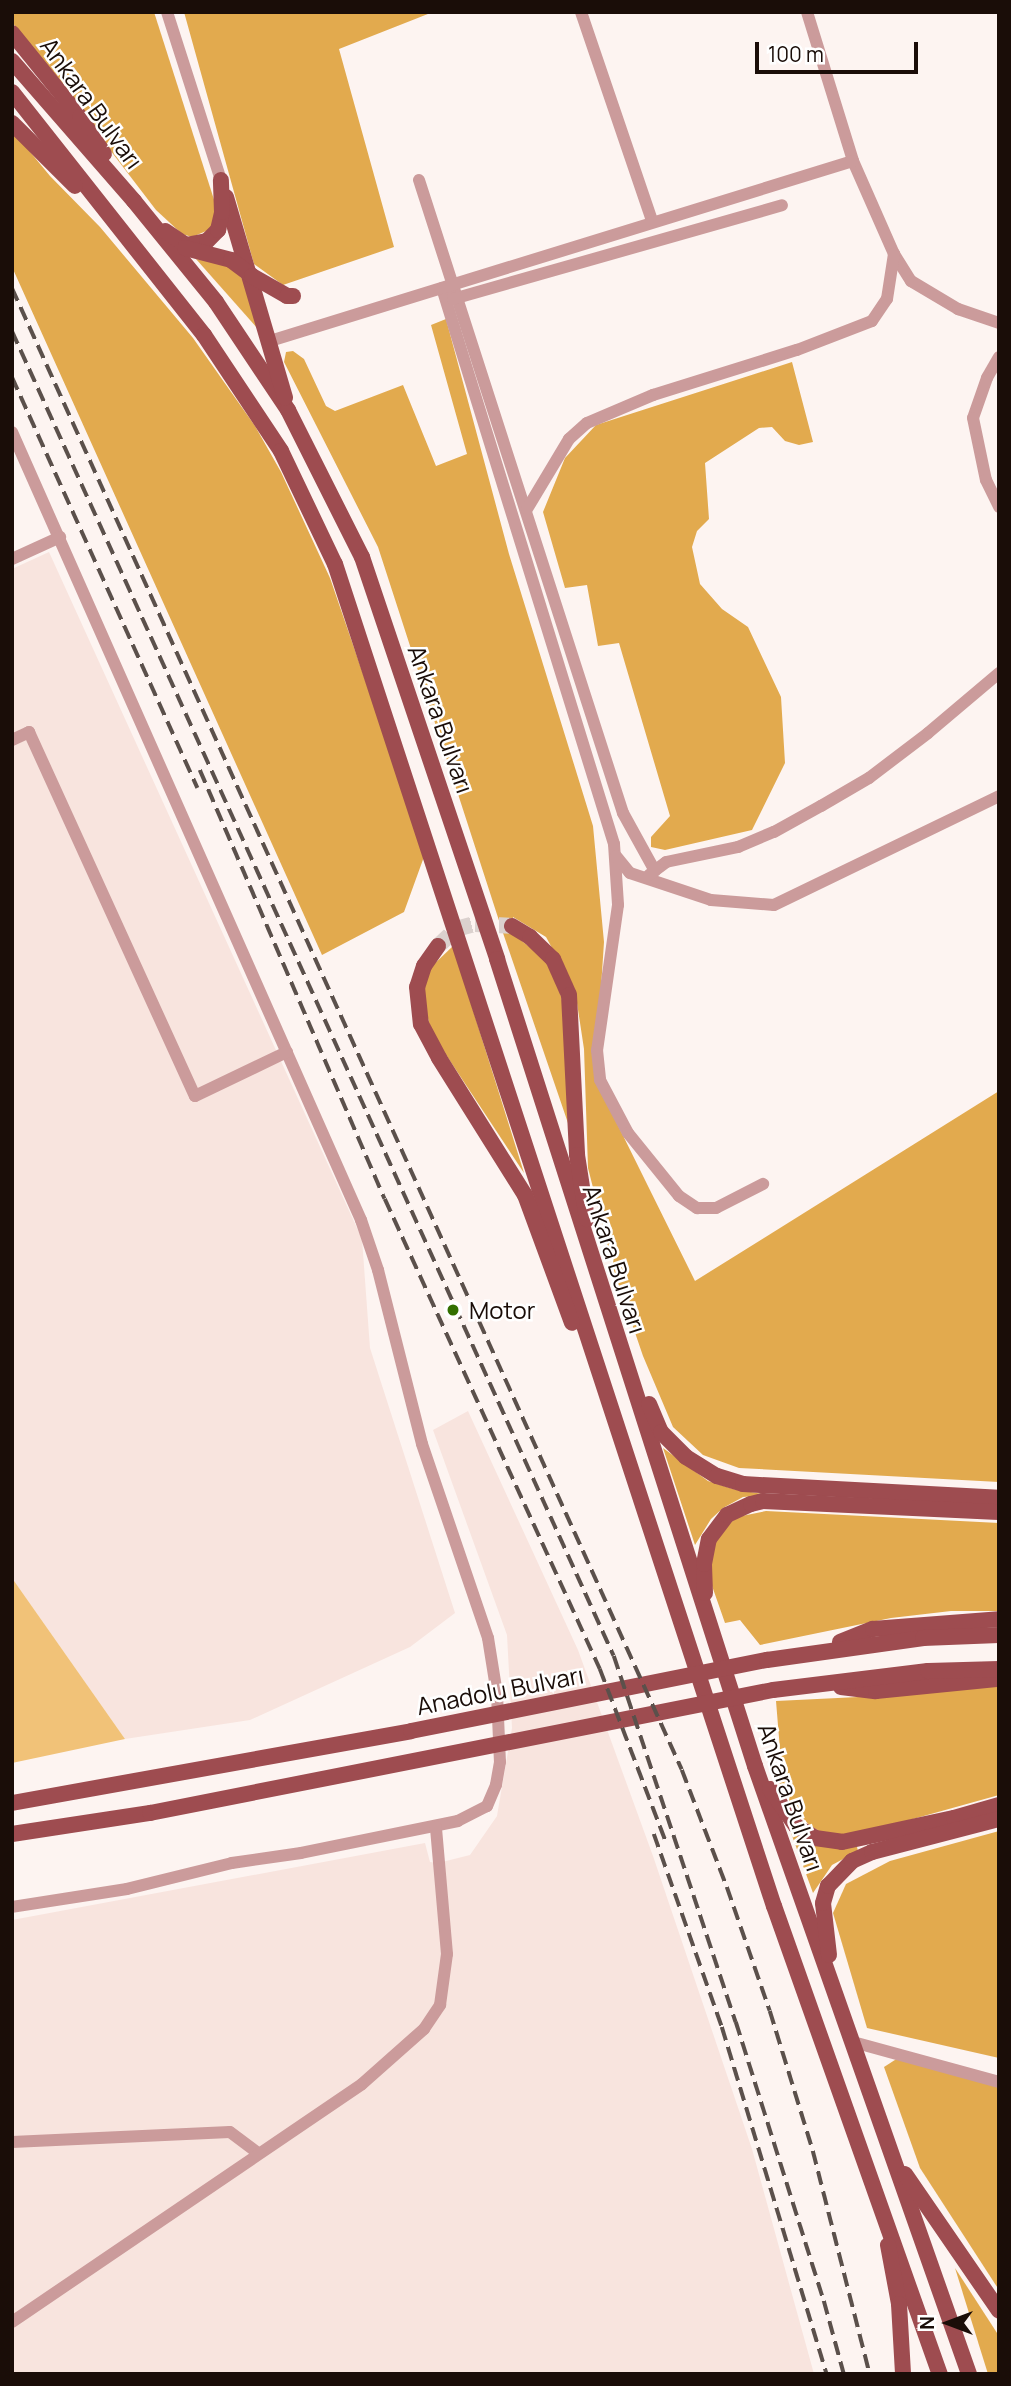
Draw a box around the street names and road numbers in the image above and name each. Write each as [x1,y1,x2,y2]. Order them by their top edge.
street label: Ankara Bulvarı [35,32,149,174]
street label: Ankara Bulvarı [402,641,480,797]
street label: Ankara Bulvarı [577,1181,653,1337]
street label: Anadolu Bulvarı [414,1660,586,1720]
street label: Ankara Bulvarı [752,1719,830,1875]

